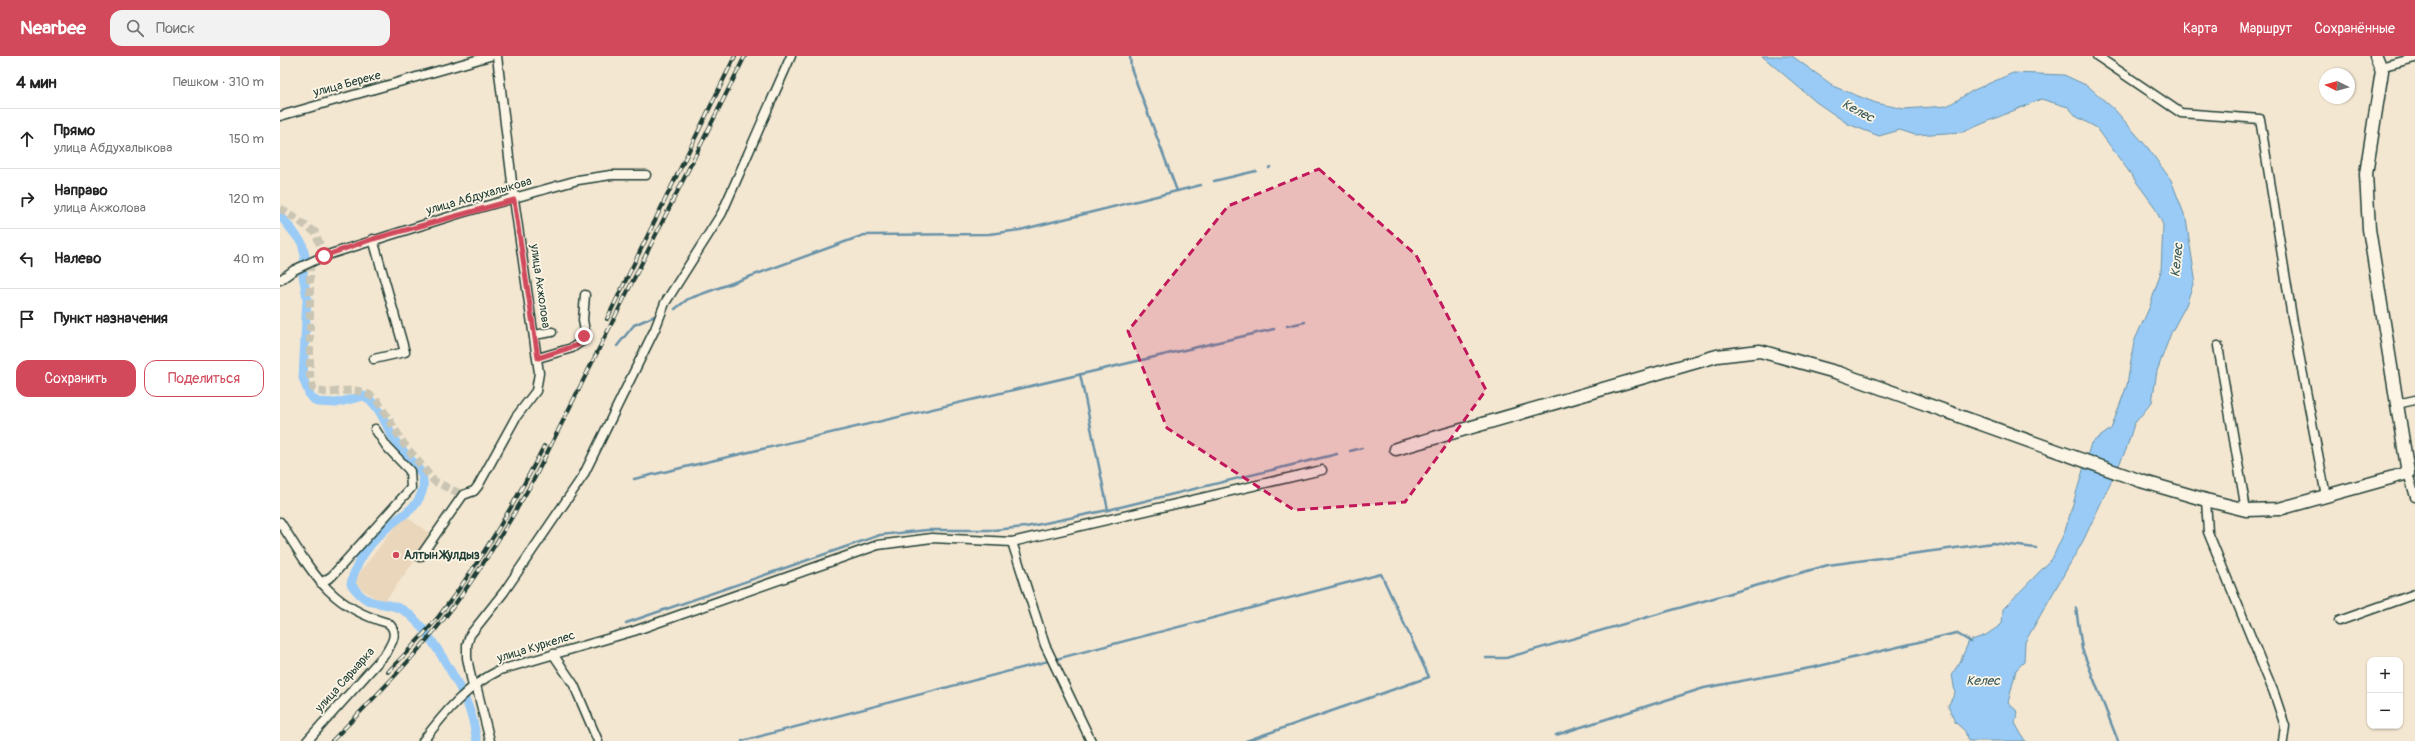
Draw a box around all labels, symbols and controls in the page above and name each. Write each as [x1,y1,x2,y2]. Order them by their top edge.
search box [110,10,390,46]
text: Nearbee [20,16,86,40]
icon: search [124,17,146,39]
text: Поиск [156,19,195,38]
text: Карта [2183,20,2218,37]
text: Маршрут [2240,20,2292,37]
text: Сохранённые [2314,20,2395,37]
street label: улица Береке [311,68,382,100]
north arrow [2319,68,2355,104]
text: 4 мин [16,72,57,93]
text: Пешком · 310 m [173,74,264,90]
water label: Келес [1839,96,1878,127]
text: Прямо [54,121,95,140]
icon: ahead [16,128,38,150]
text: 150 m [229,131,264,147]
text: улица Абдухалыкова [54,140,172,156]
street label: улица Абдухалыкова [423,174,534,219]
text: Направо [54,181,108,200]
icon: right [16,188,38,210]
text: 120 m [228,191,264,207]
text: улица Акжолова [54,200,146,216]
water label: Келес [2167,241,2187,278]
street label: улица Акжолова [527,242,553,329]
route start [315,247,333,265]
icon: left [16,248,38,270]
text: Налево [54,249,101,268]
text: 40 m [233,251,264,267]
icon: arrive [16,308,38,330]
text: Пункт назначения [54,309,168,328]
route end [575,327,593,345]
button: Сохранить [16,360,136,397]
button: Поделиться [144,360,264,397]
place label: Алтын Жулдыз [404,548,480,563]
marker: Алтын Жулдыз [391,550,401,560]
street label: улица Куркелес [494,628,577,666]
street label: улица Сарыарка [311,644,378,716]
map controls [2367,657,2403,729]
button: + [2367,657,2403,693]
water label: Келес [1966,673,2001,689]
button: − [2367,693,2403,729]

